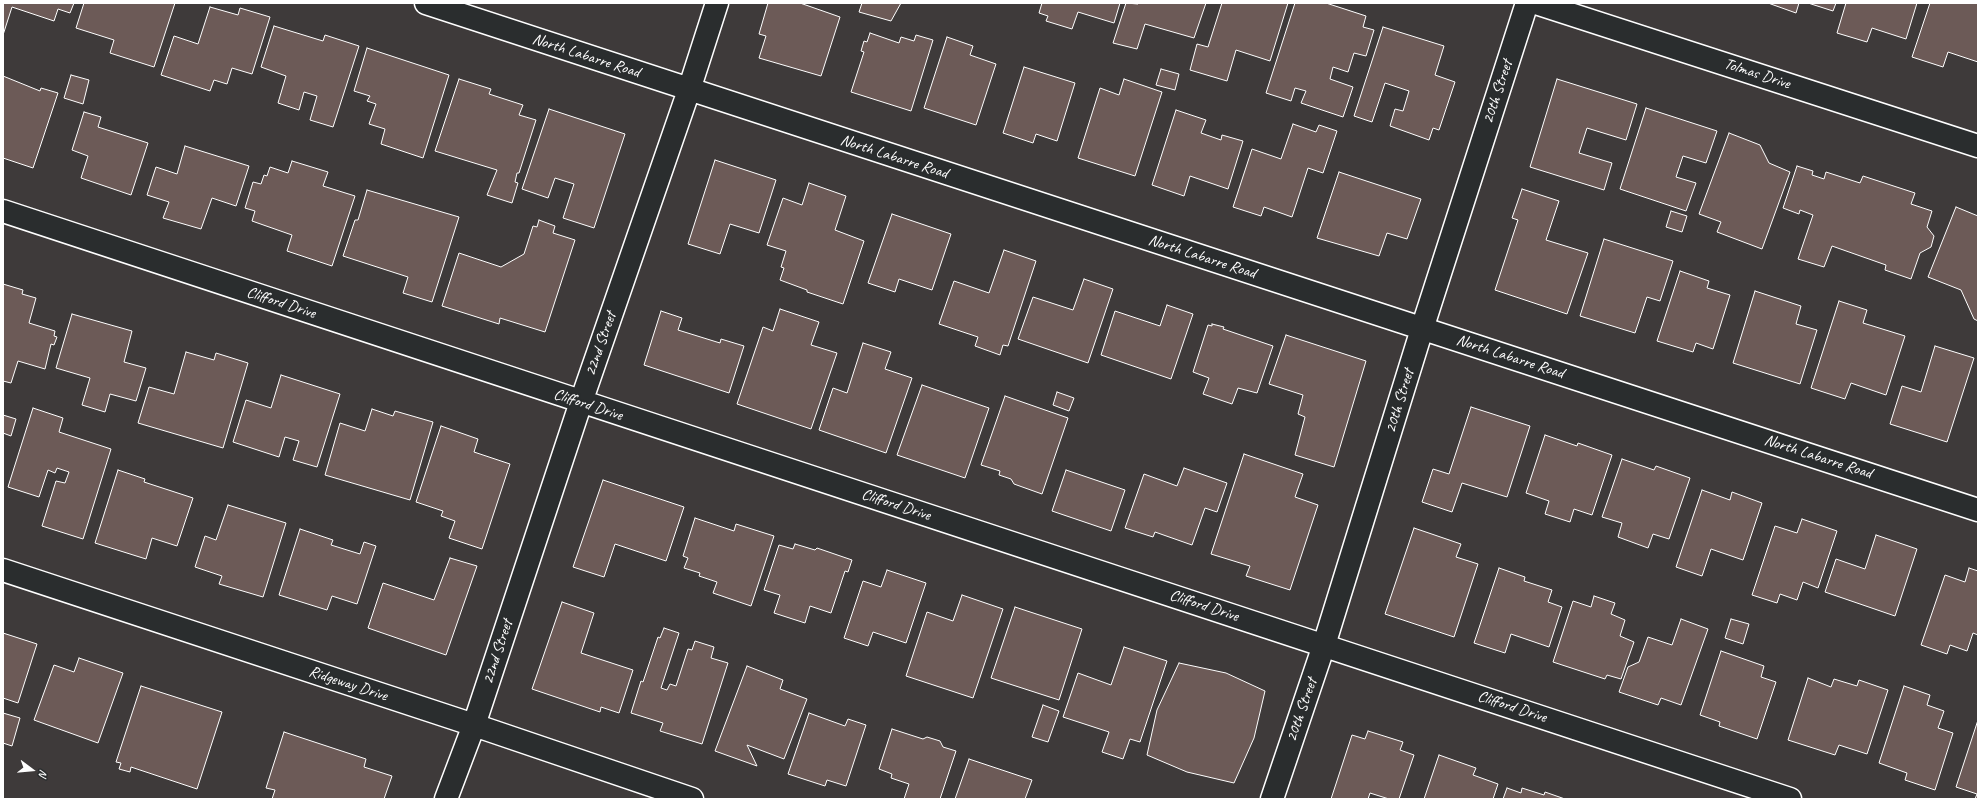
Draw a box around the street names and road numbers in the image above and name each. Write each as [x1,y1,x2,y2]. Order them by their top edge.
street label: North Labarre Road [530,30,642,82]
street label: Tolmas Drive [1721,54,1793,94]
street label: 20th Street [1479,58,1517,126]
street label: North Labarre Road [838,131,950,183]
street label: North Labarre Road [1146,231,1258,283]
street label: Clifford Drive [244,283,318,323]
street label: 22nd Street [581,309,621,379]
street label: North Labarre Road [1454,331,1566,383]
street label: 20th Street [1381,367,1419,435]
street label: Clifford Drive [551,385,625,425]
street label: North Labarre Road [1762,431,1874,483]
street label: Clifford Drive [859,485,933,525]
street label: Clifford Drive [1167,586,1241,626]
street label: 22nd Street [479,617,517,687]
street label: Ridgeway Drive [306,662,390,706]
street label: 20th Street [1282,676,1322,744]
street label: Clifford Drive [1475,687,1549,727]

